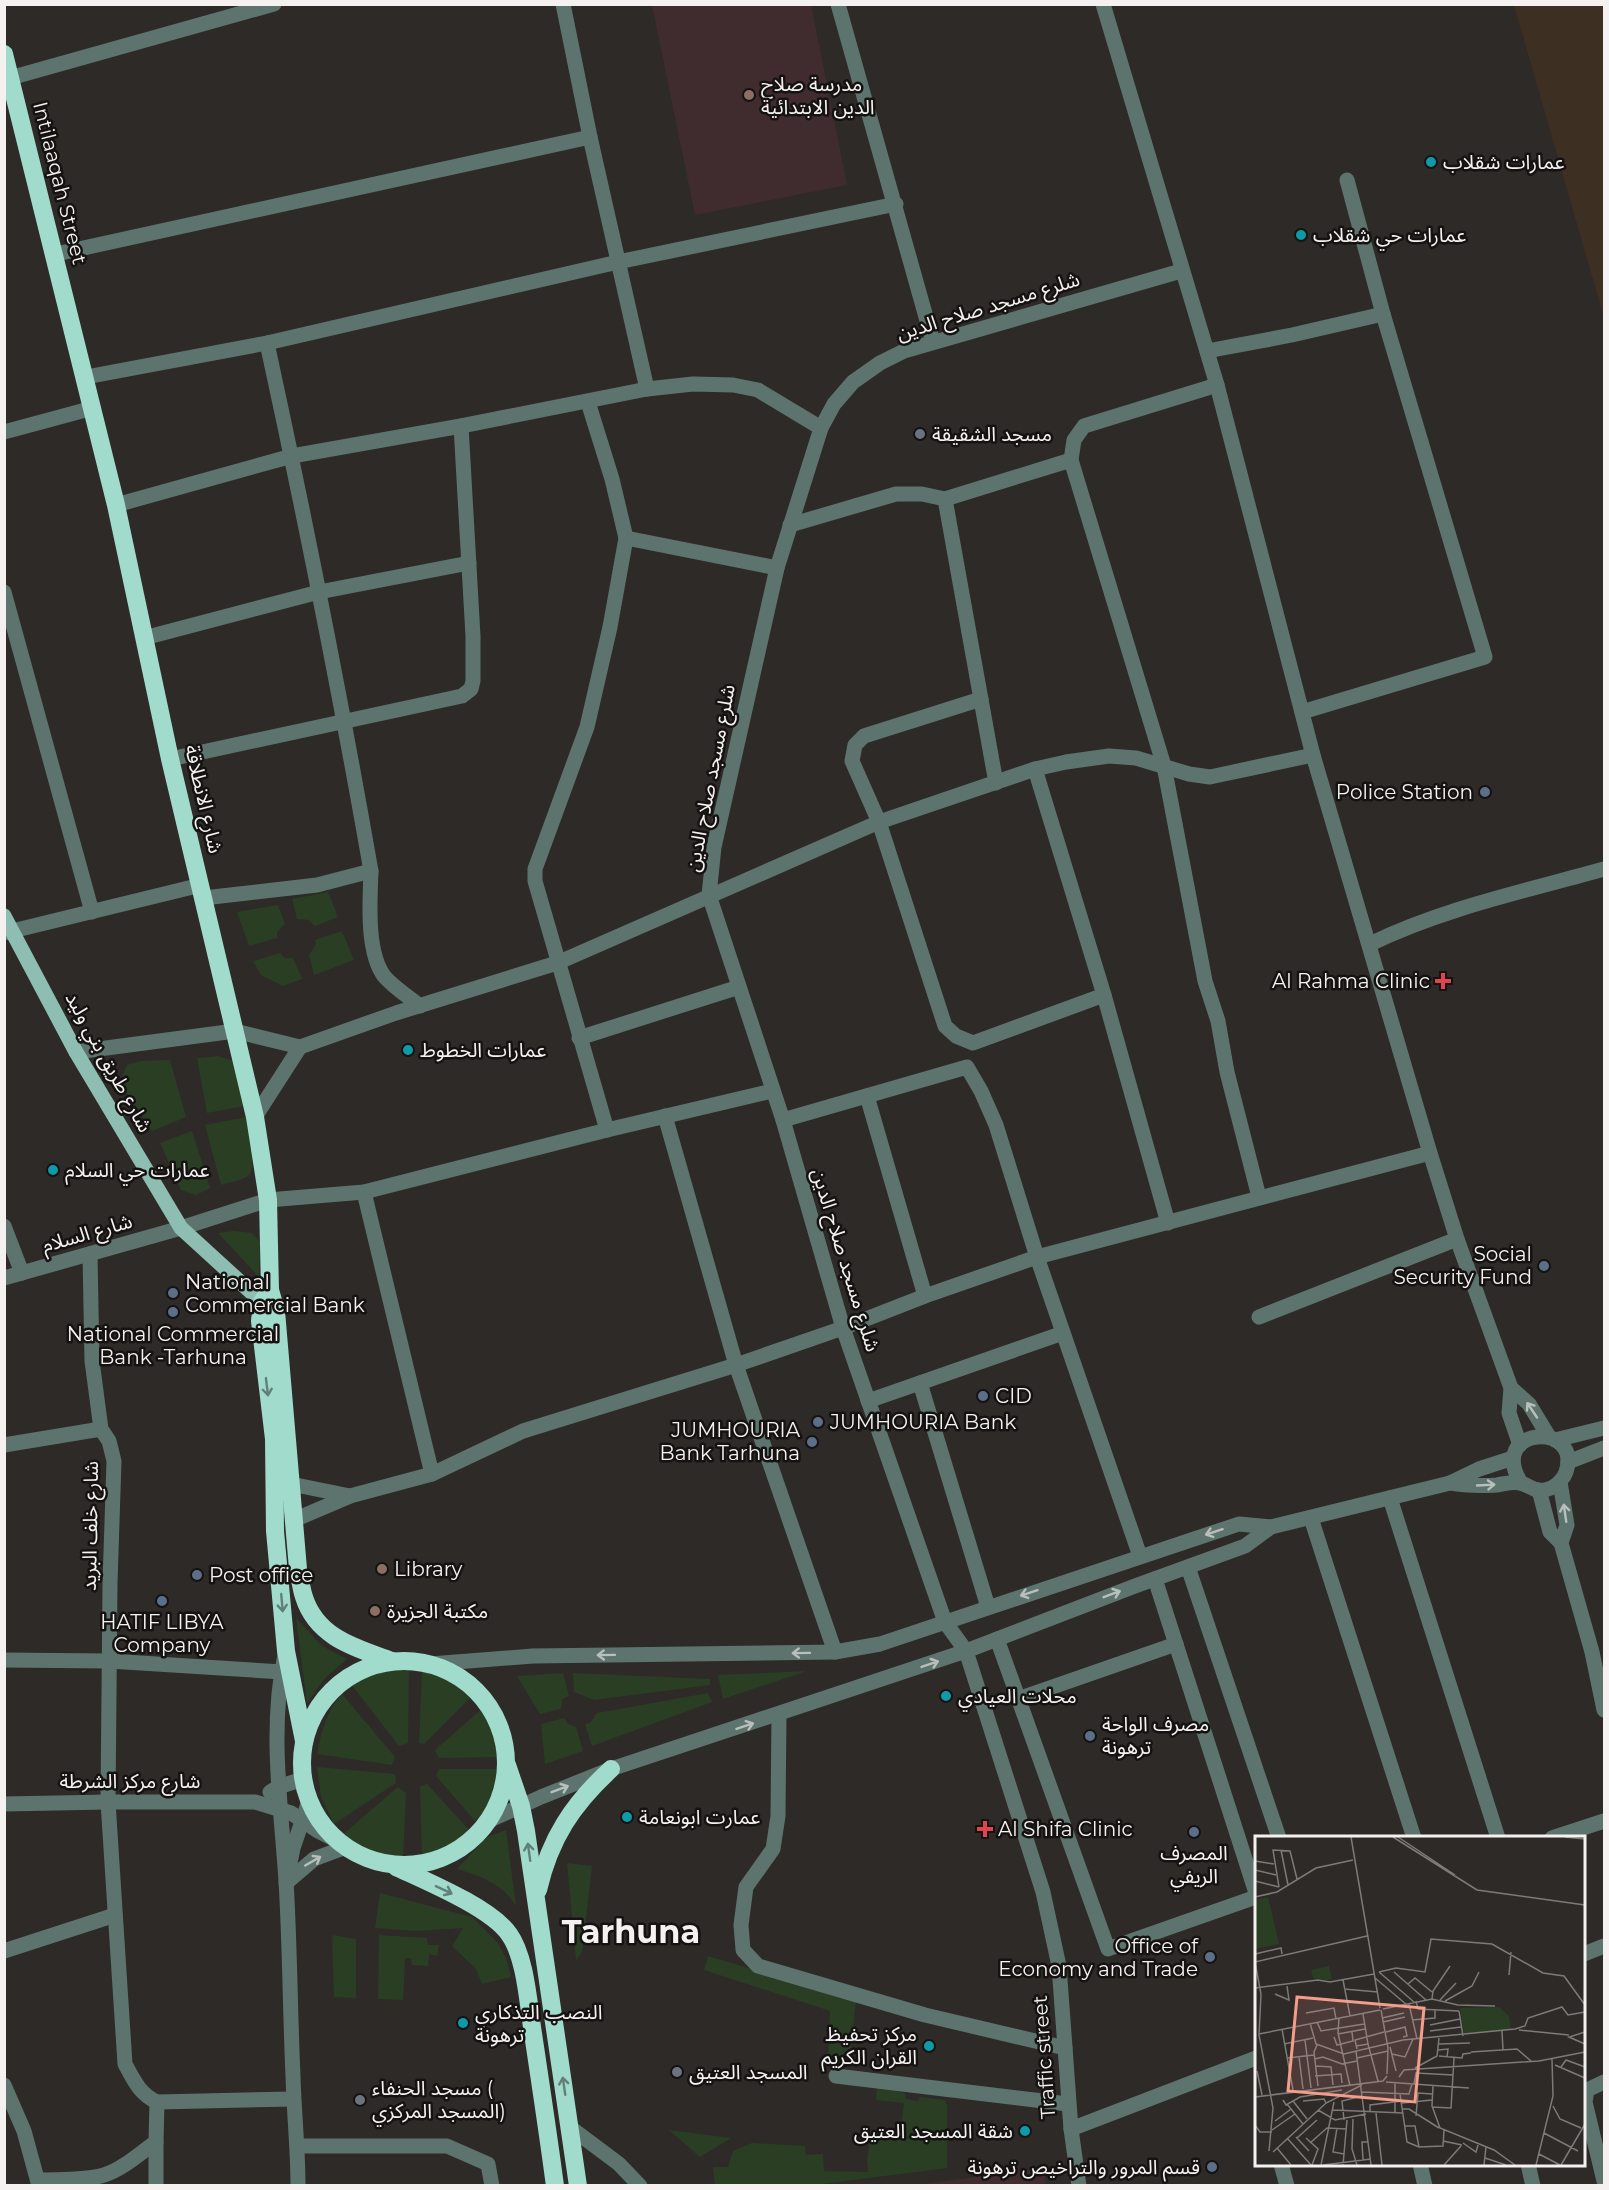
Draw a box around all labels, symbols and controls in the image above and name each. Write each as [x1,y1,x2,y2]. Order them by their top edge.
place label: مدرسة صلاح الدين الابتدائية [761,72,875,119]
marker: مدرسة صلاح الدين الابتدائية [742,88,756,102]
street label: Intilaaqah Street [28,99,92,267]
place label: عمارات شقلاب [1443,150,1565,174]
marker: عمارات شقلاب [1424,155,1438,169]
place label: عمارات حي شقلاب [1313,223,1466,251]
marker: عمارات حي شقلاب [1294,228,1308,242]
street label: شلرع مسجد صلاح الدين [893,267,1083,348]
place label: مسجد الشقيقة [932,422,1052,446]
marker: مسجد الشقيقة [913,427,927,441]
street label: شلرع مسجد صلاح الدين [680,682,743,874]
street label: شارع الانطلاقة [177,742,228,856]
place label: Police Station [1336,780,1473,804]
marker: Police Station [1478,785,1492,799]
place label: Al Rahma Clinic [1272,969,1430,993]
marker: Al Rahma Clinic [1434,972,1452,990]
street label: شارع طريق بني وليد [57,988,158,1138]
place label: عمارات الخطوط [420,1038,546,1062]
marker: عمارات الخطوط [401,1043,415,1057]
place label: عمارات حي السلام [65,1158,210,1186]
marker: عمارات حي السلام [46,1163,60,1177]
street label: شلرع مسجد صلاح الدين [804,1165,885,1355]
street label: شارع السلام [39,1209,136,1260]
place label: Social Security Fund [1394,1242,1532,1289]
marker: Social Security Fund [1537,1259,1551,1273]
place label: National Commercial Bank [185,1270,365,1317]
marker: National Commercial Bank [166,1286,180,1300]
marker: National Commercial Bank -Tarhuna [166,1305,180,1319]
place label: National Commercial Bank -Tarhuna [67,1322,279,1369]
one-way arrow [262,1377,273,1397]
place label: CID [995,1384,1032,1408]
marker: CID [976,1389,990,1403]
one-way arrow [1526,1403,1538,1419]
place label: JUMHOURIA Bank [829,1410,1016,1434]
marker: JUMHOURIA Bank [811,1415,825,1429]
place label: JUMHOURIA Bank Tarhuna [660,1418,801,1465]
marker: JUMHOURIA Bank Tarhuna [805,1435,819,1449]
street label: شارع خلف البريد [77,1461,106,1591]
one-way arrow [1475,1480,1495,1491]
one-way arrow [1560,1503,1571,1523]
one-way arrow [1205,1527,1224,1538]
place label: Library [394,1557,463,1581]
marker: Library [375,1562,389,1576]
place label: Post office [209,1563,313,1587]
marker: Post office [190,1568,204,1582]
one-way arrow [1102,1588,1121,1599]
one-way arrow [1020,1589,1039,1600]
one-way arrow [277,1592,288,1612]
marker: HATIF LIBYA Company [155,1594,169,1608]
place label: مكتبة الجزيرة [387,1599,488,1623]
marker: مكتبة الجزيرة [368,1604,382,1618]
place label: HATIF LIBYA Company [100,1610,224,1657]
one-way arrow [792,1647,812,1659]
one-way arrow [597,1649,617,1661]
one-way arrow [920,1657,939,1668]
place label: محلات العيادي [958,1684,1077,1712]
marker: محلات العيادي [939,1689,953,1703]
place label: مصرف الواحة ترهونة [1102,1712,1209,1759]
one-way arrow [735,1720,754,1731]
marker: مصرف الواحة ترهونة [1083,1729,1097,1743]
street label: شارع مركز الشرطة [60,1769,200,1796]
one-way arrow [551,1783,569,1794]
place label: عمارت ابونعامة [639,1805,760,1829]
marker: عمارت ابونعامة [620,1810,634,1824]
place label: Al Shifa Clinic [998,1817,1133,1841]
marker: Al Shifa Clinic [976,1820,994,1838]
marker: المصرف الريفي [1187,1825,1201,1839]
inset map [1255,1836,1585,2166]
place label: المصرف الريفي [1160,1841,1228,1892]
one-way arrow [523,1842,534,1862]
one-way arrow [304,1855,321,1867]
one-way arrow [435,1885,453,1897]
district label: Tarhuna [562,1912,700,1951]
place label: Office of Economy and Trade [998,1934,1199,1981]
marker: Office of Economy and Trade [1203,1950,1217,1964]
street label: Traffic street [1028,1995,1060,2119]
place label: النصب التذكاري ترهونة [475,2000,603,2047]
marker: النصب التذكاري ترهونة [456,2016,470,2030]
place label: مركز تحفيظ القران الكريم [821,2022,917,2072]
marker: مركز تحفيظ القران الكريم [922,2039,936,2053]
place label: المسجد العتيق [689,2060,808,2085]
marker: المسجد العتيق [670,2065,684,2079]
place label: مسجد الحنفاء ( المسجد المركزي) [372,2076,506,2127]
one-way arrow [559,2077,570,2096]
marker: مسجد الحنفاء ( المسجد المركزي) [353,2093,367,2107]
place label: شقة المسجد العتيق [854,2119,1013,2144]
marker: شقة المسجد العتيق [1018,2124,1032,2138]
place label: قسم المرور والتراخيص ترهونة [967,2155,1200,2182]
marker: قسم المرور والتراخيص ترهونة [1205,2160,1219,2174]

